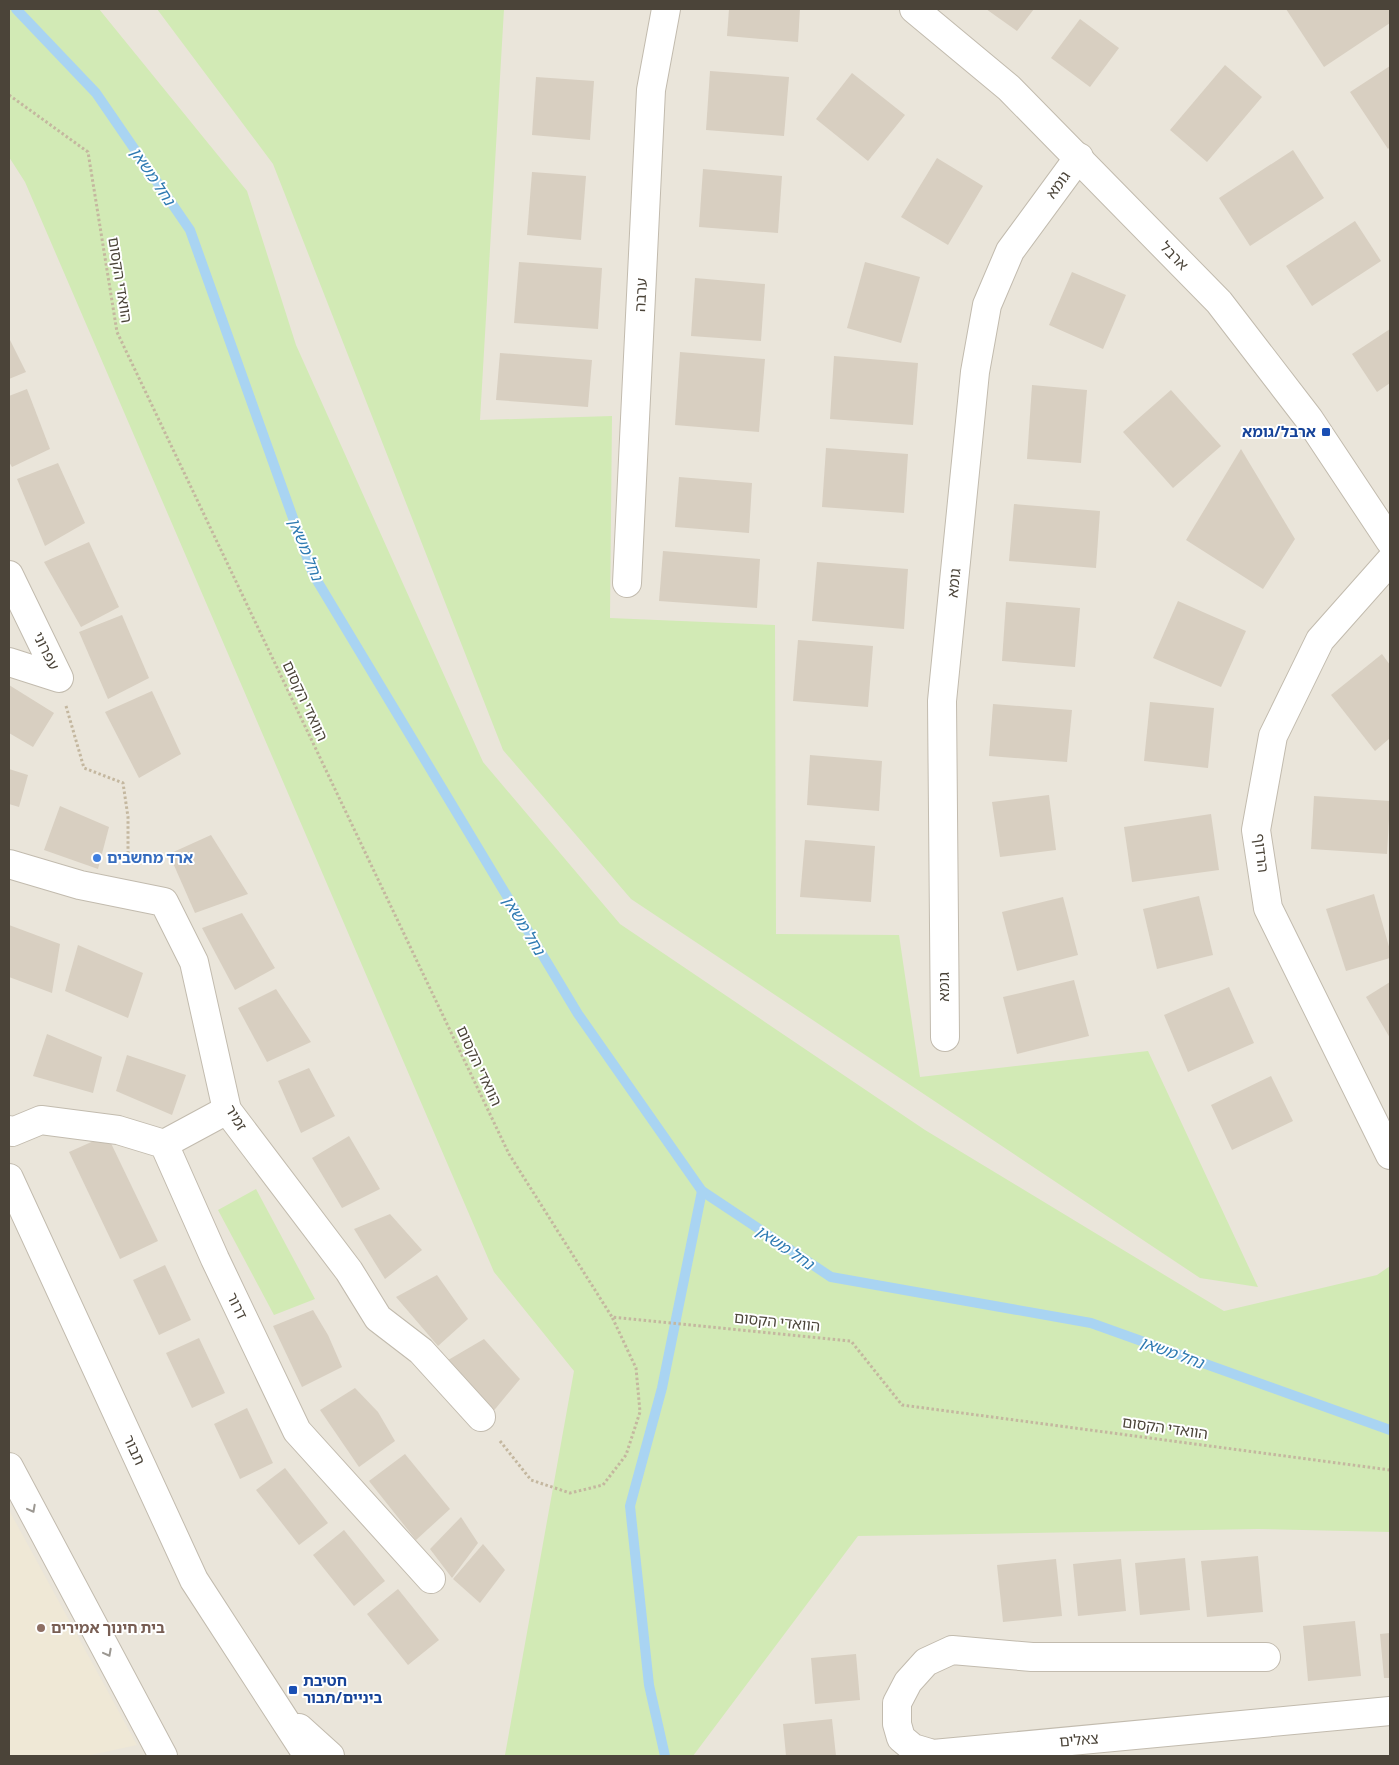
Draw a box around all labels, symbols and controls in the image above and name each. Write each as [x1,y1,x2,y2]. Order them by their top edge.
water label: נחל משאן [126,143,180,210]
street label: גומא [1041,167,1073,202]
street label: הוואדי הקסום [105,236,137,324]
street label: ארבל [1157,237,1193,273]
street label: ערבה [630,277,650,312]
place label: ארבל/גומא [1242,422,1316,440]
marker: ארבל/גומא [1320,426,1332,438]
water label: נחל משאן [284,515,328,584]
street label: גומא [943,567,964,599]
street label: עפרוני [30,629,64,673]
street label: הוואדי הקסום [279,658,332,744]
street label: הרדוף [1251,832,1273,873]
place label: ארד מחשבים [107,848,193,866]
marker: ארד מחשבים [91,852,103,864]
water label: נחל משאן [499,892,550,959]
street label: גומא [934,972,952,1002]
street label: הוואדי הקסום [453,1023,506,1109]
street label: זמיר [222,1101,252,1134]
water label: נחל משאן [752,1220,819,1274]
street label: דרור [224,1289,252,1322]
street label: הוואדי הקסום [733,1308,821,1334]
water label: נחל משאן [1138,1331,1207,1373]
street label: הוואדי הקסום [1121,1412,1209,1442]
street label: תבור [120,1432,150,1467]
one-way arrow [26,1504,36,1513]
place label: בית חינוך אמירים [51,1618,165,1636]
marker: בית חינוך אמירים [35,1622,47,1634]
one-way arrow [102,1648,112,1657]
place label: חטיבת ביניים/תבור [303,1671,383,1706]
marker: חטיבת ביניים/תבור [287,1684,299,1696]
street label: צאלים [1058,1728,1099,1750]

